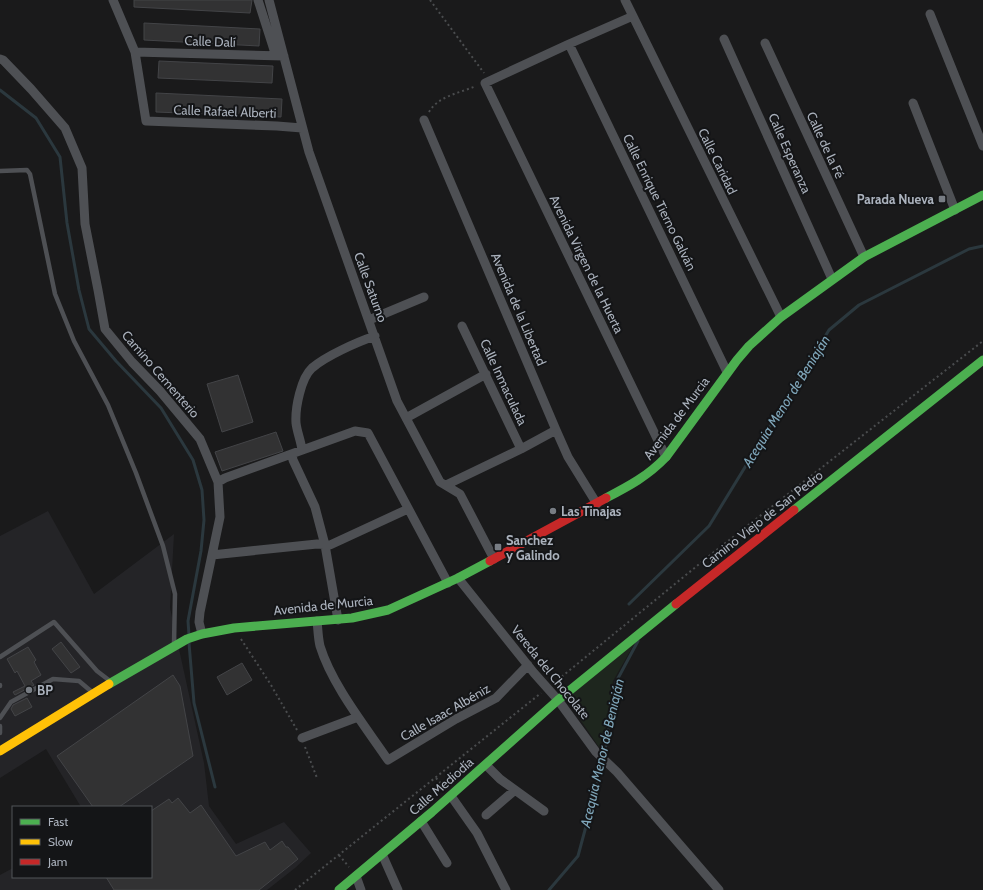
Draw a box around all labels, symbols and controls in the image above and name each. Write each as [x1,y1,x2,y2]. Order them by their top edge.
street label: Calle Dalí [184,32,236,50]
street label: Calle Rafael Alberti [173,101,277,121]
street label: Calle de la Fé [804,109,849,181]
street label: Calle Esperanza [765,110,815,196]
street label: Calle Caridad [695,125,741,197]
street label: Calle Enrique Tierno Galván [620,131,700,273]
place label: Parada Nueva [857,191,935,207]
street label: Avenida Virgen de la Huerta [547,192,628,336]
marker: Parada Nueva [937,194,947,204]
street label: Calle Saturno [351,250,391,324]
street label: Avenida de la Libertad [488,250,550,368]
street label: Camino Cementerio [119,327,203,421]
water label: Acequia Menor de Beniaján [737,332,834,471]
street label: Calle Inmaculada [477,336,531,428]
street label: Avenida de Murcia [640,373,713,463]
street label: Camino Viejo de San Pedro [698,467,826,572]
place label: Las Tinajas [561,503,622,519]
marker: Las Tinajas [548,506,558,516]
place label: Sanchez y Galindo [506,532,560,563]
marker: Sanchez y Galindo [493,542,503,552]
street label: Avenida de Murcia [273,592,374,618]
street label: Vereda del Chocolate [508,622,594,722]
water label: Acequia Menor de Beniaján [576,677,628,830]
street label: Calle Isaac Albéniz [397,680,493,744]
place label: BP [37,682,53,698]
marker: BP [24,685,34,695]
street label: Calle Mediodía [405,753,477,818]
legend [12,806,152,878]
text: Fast [48,814,68,829]
text: Slow [48,834,73,849]
text: Jam [47,854,67,869]

